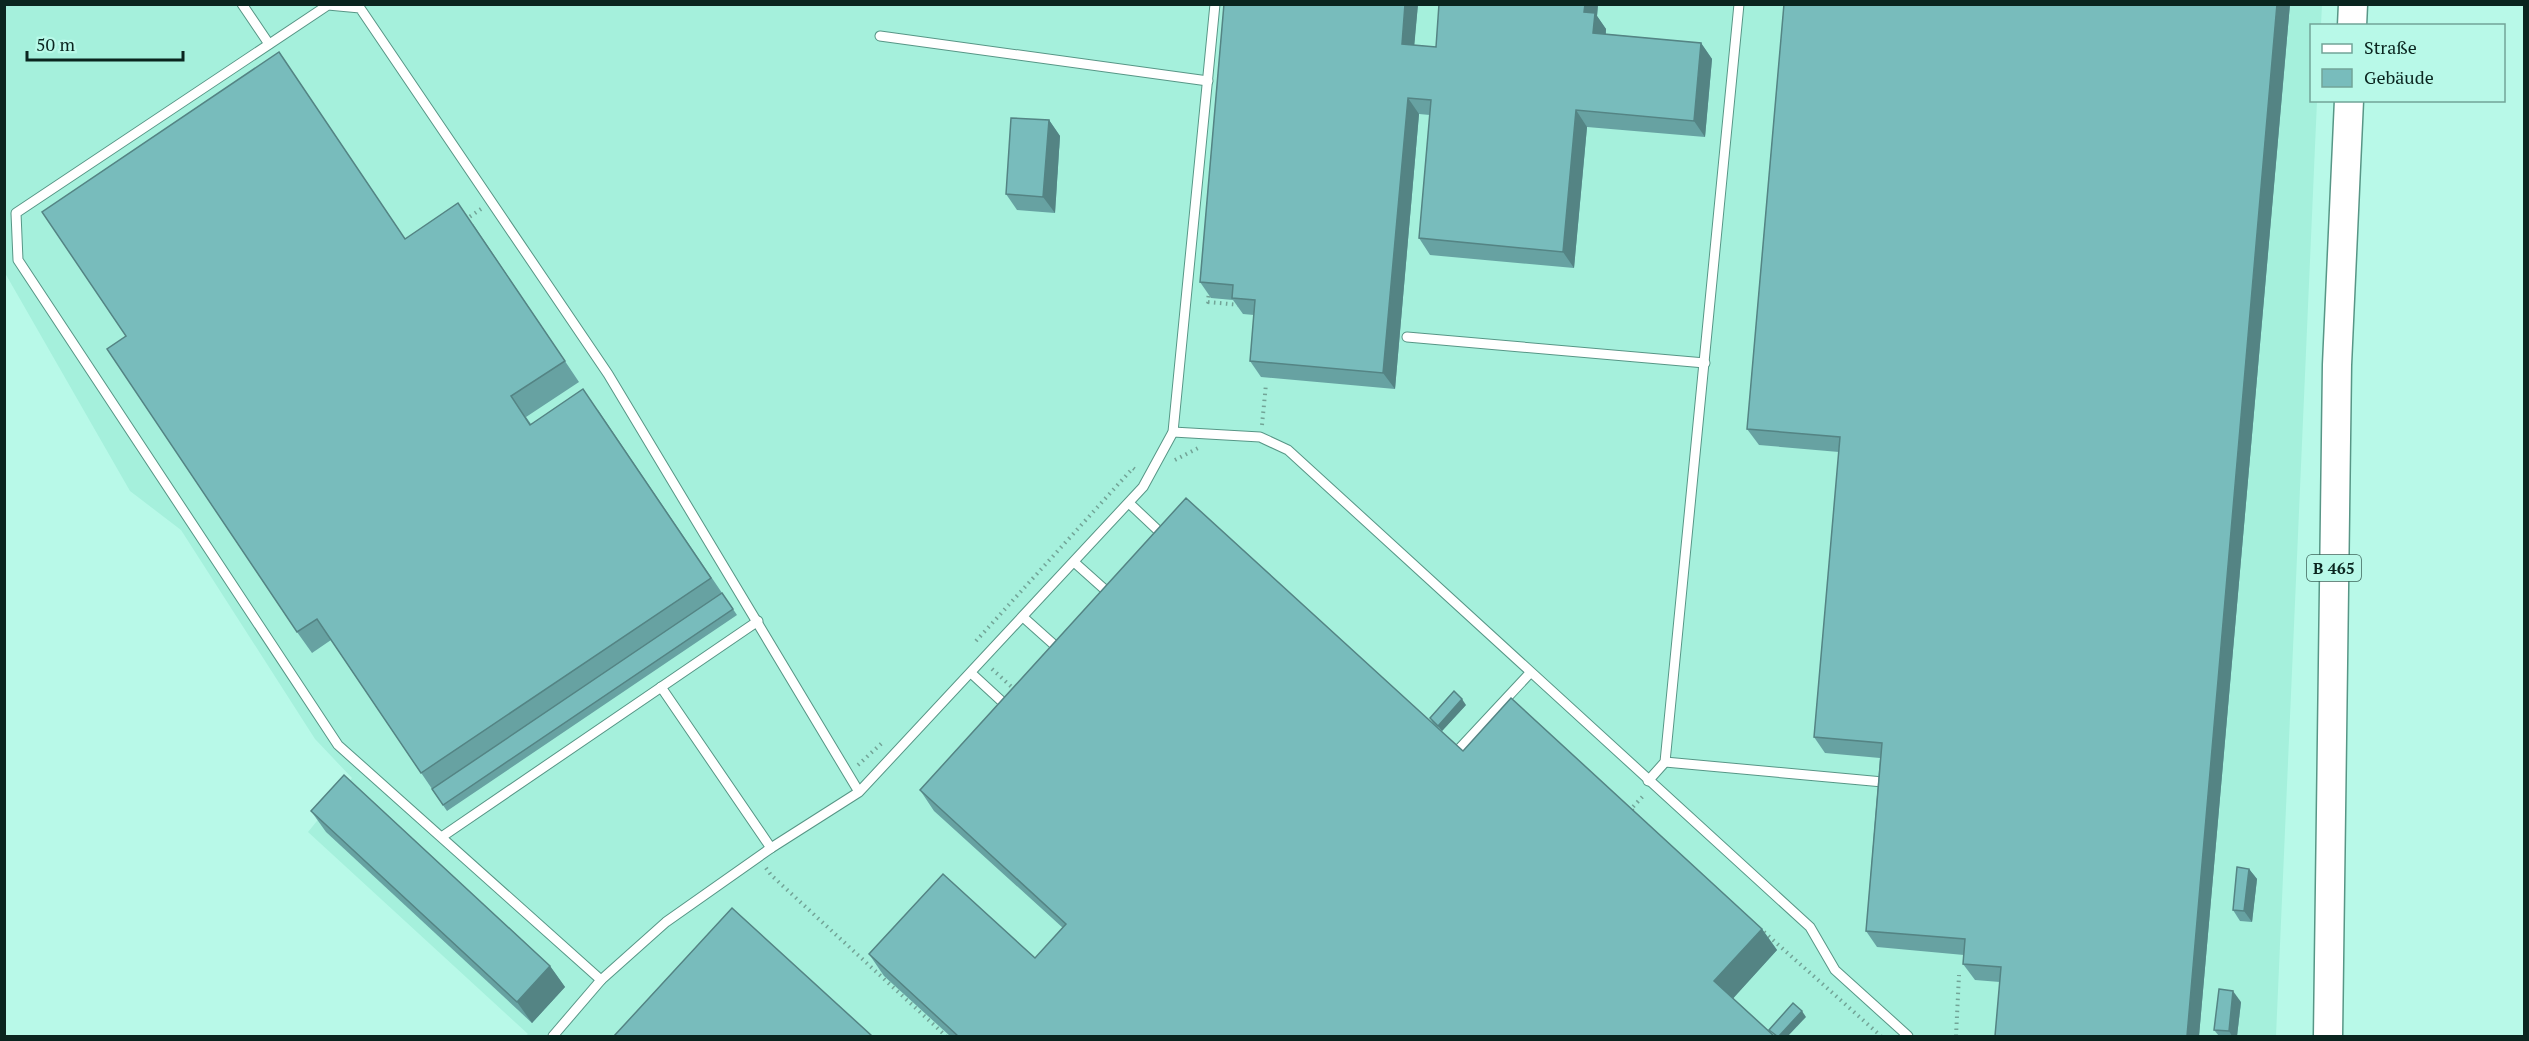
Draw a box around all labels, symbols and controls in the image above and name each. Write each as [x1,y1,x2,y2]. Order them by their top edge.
scale bar [27,24,183,62]
legend [2310,24,2505,102]
text: 50 m [36,32,76,56]
text: Straße [2364,35,2417,59]
text: Gebäude [2364,65,2434,89]
road number: B 465 [2307,555,2361,581]

